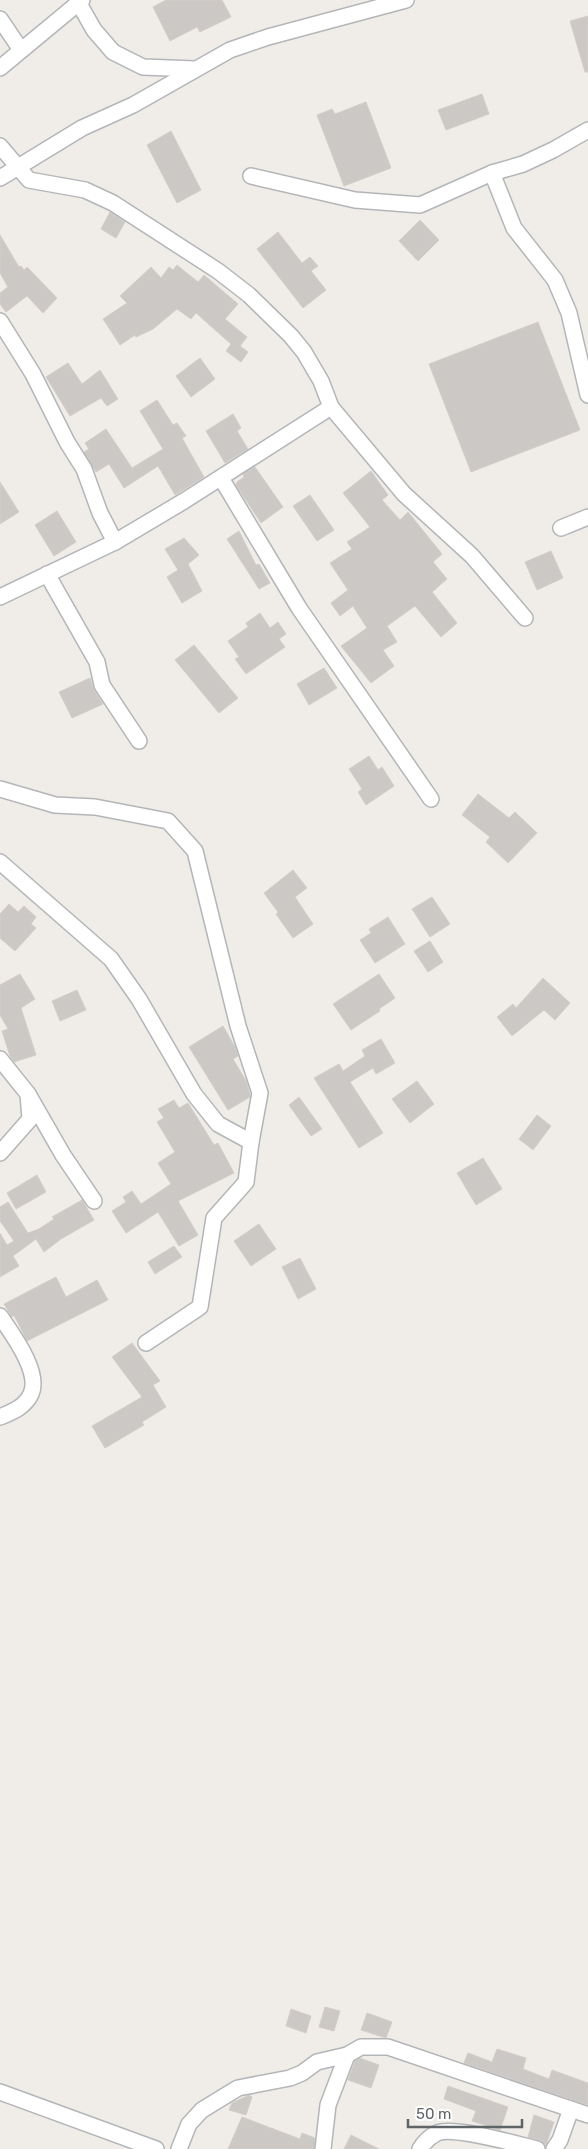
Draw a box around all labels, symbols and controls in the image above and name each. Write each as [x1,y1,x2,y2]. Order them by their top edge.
scale bar [408,2096,522,2128]
text: 50 m [416,2105,451,2123]

